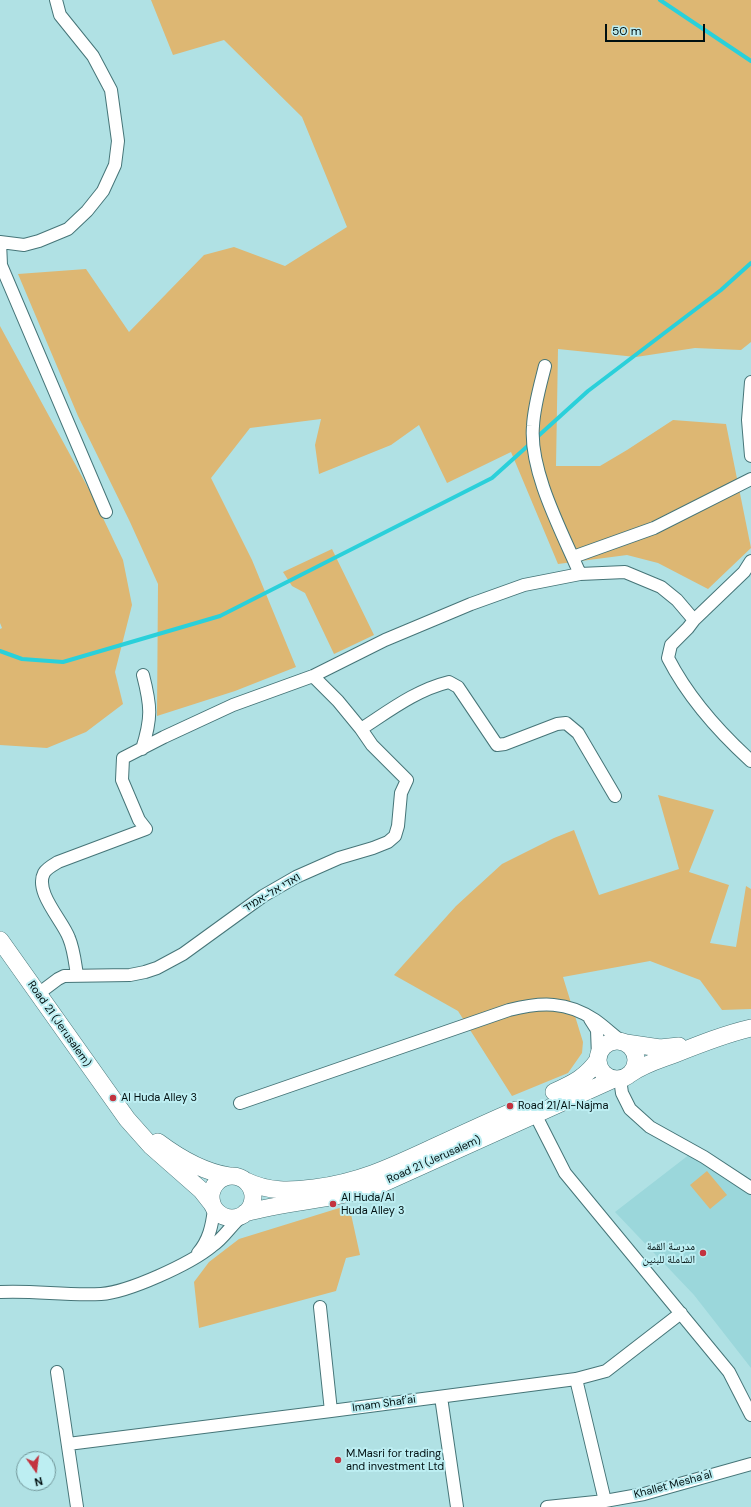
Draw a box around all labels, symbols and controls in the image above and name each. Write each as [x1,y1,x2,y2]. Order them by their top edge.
scale bar [607,16,707,42]
text: 50 m [612,23,641,39]
street label: ואדי אל-אמיד [241,871,303,915]
street label: Road 21 (Jerusalem) [24,979,94,1069]
place label: Al Huda Alley 3 [121,1091,197,1105]
marker: Al Huda Alley 3 [108,1093,118,1103]
place label: Road 21/Al-Najma [518,1099,608,1113]
marker: Road 21/Al-Najma [505,1101,515,1111]
street label: Road 21 (Jerusalem) [385,1133,483,1187]
place label: Al Huda/Al Huda Alley 3 [341,1191,404,1217]
marker: Al Huda/Al Huda Alley 3 [328,1199,338,1209]
place label: مدرسة القمة الشاملة للبنين [643,1240,695,1266]
marker: مدرسة القمة الشاملة للبنين [698,1248,708,1258]
street label: Imam Shaf'ai [351,1393,417,1415]
place label: M.Masri for trading and investment Ltd [346,1447,444,1473]
north arrow [16,1451,56,1491]
marker: M.Masri for trading and investment Ltd [333,1455,343,1465]
street label: Khallet Mesha'al [632,1468,714,1502]
text: N [33,1474,44,1489]

